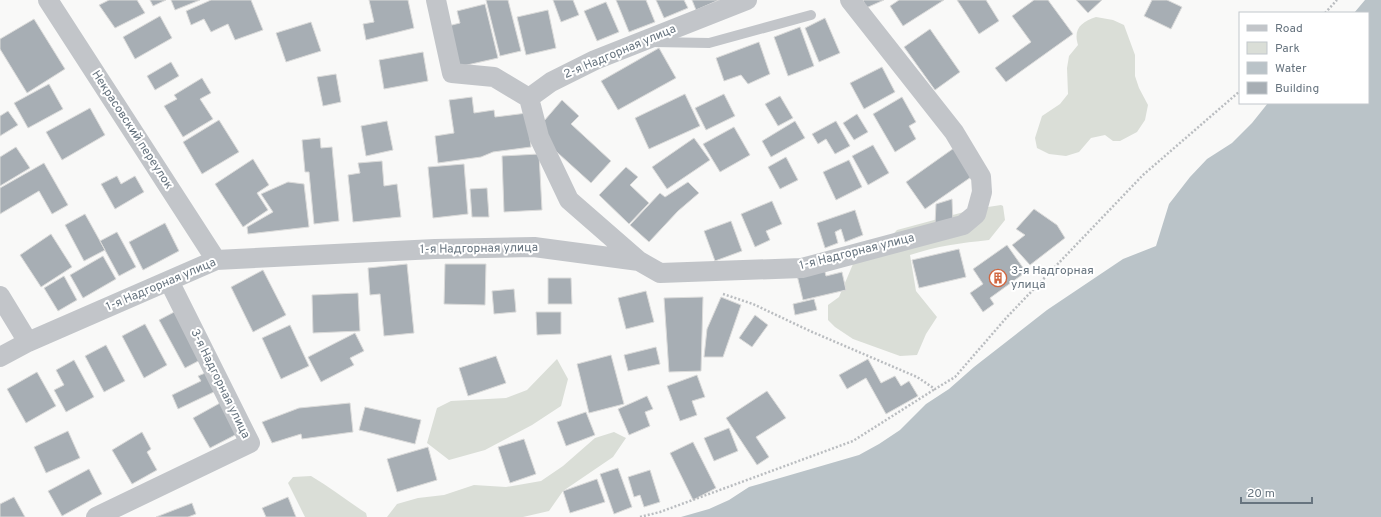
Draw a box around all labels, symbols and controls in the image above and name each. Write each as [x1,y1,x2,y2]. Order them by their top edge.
legend [1239,12,1369,104]
street label: 2-я Надгорная улица [562,21,678,83]
text: Road [1275,21,1303,37]
text: Park [1275,41,1300,57]
text: Water [1275,61,1307,77]
street label: Некрасовский переулок [88,67,177,193]
text: Building [1275,81,1319,97]
street label: 1-я Надгорная улица [798,230,916,274]
street label: 1-я Надгорная улица [420,240,538,258]
street label: 1-я Надгорная улица [104,255,218,315]
place label: 3-я Надгорная улица [1011,263,1094,293]
building icon: 3-я Надгорная улица [988,268,1008,288]
street label: 3-я Надгорная улица [186,327,254,441]
scale bar [1241,479,1312,505]
text: 20 m [1247,486,1275,502]

